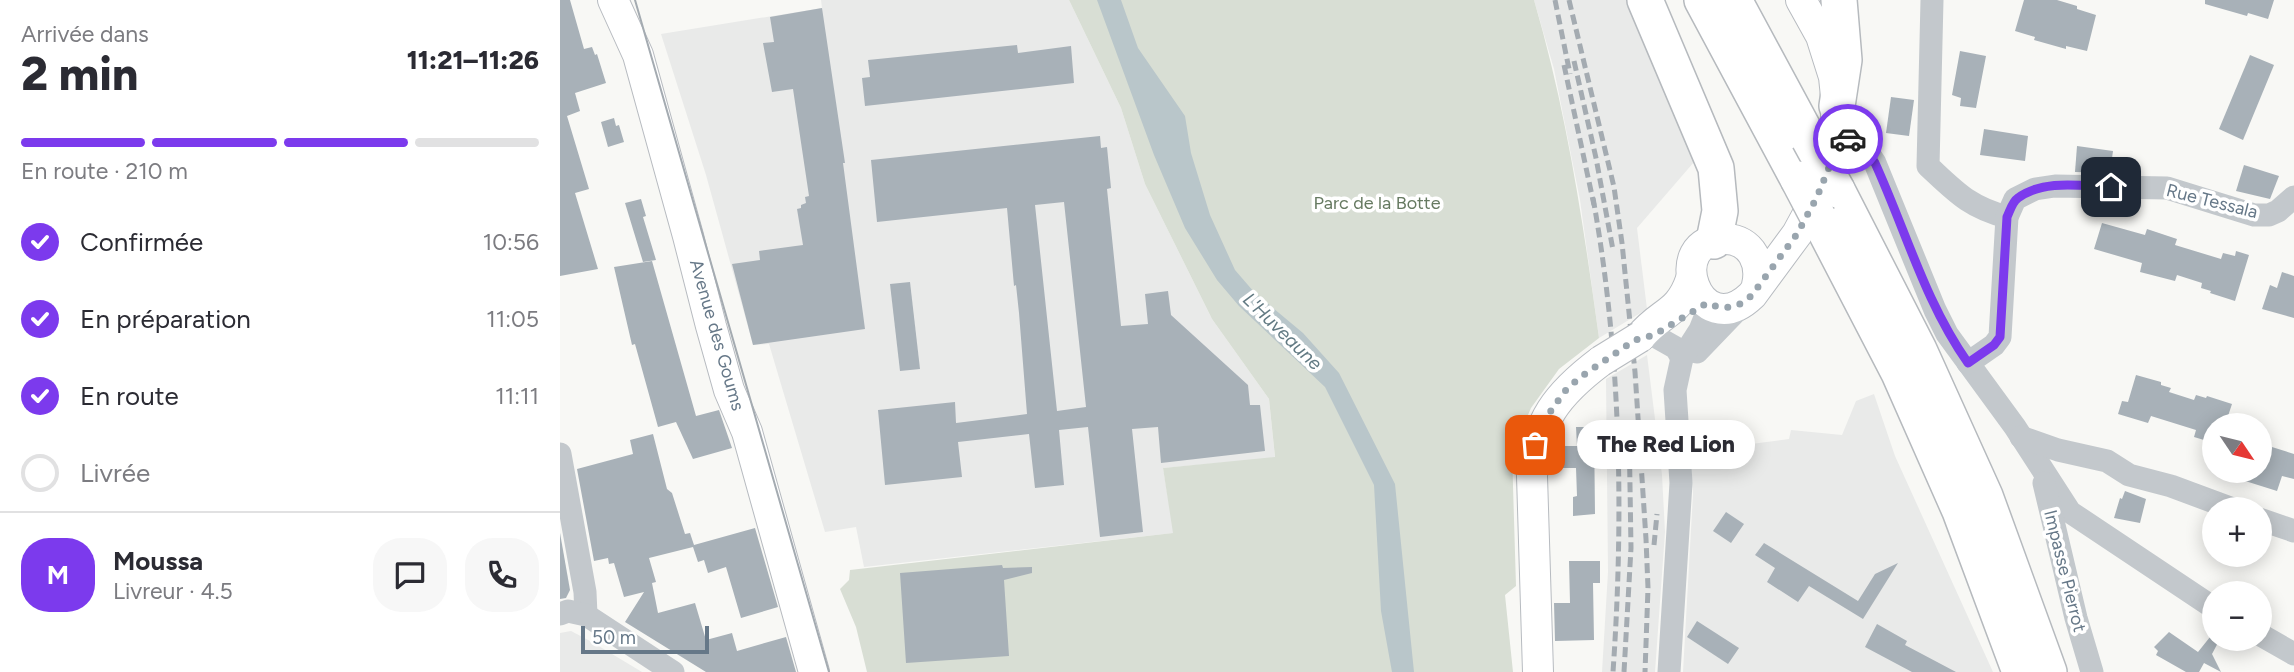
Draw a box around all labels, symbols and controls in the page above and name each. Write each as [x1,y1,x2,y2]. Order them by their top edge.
text: Arrivée dans [21,20,149,48]
text: 11:21–11:26 [407,44,539,76]
text: 2 min [21,46,138,102]
courier [1813,104,1883,174]
icon: car [1829,120,1867,158]
text: En route · 210 m [21,157,188,185]
pin [2081,157,2141,217]
icon: home [2092,168,2130,206]
street label: Rue Tessala [2164,179,2260,223]
park label: Parc de la Botte [1314,192,1441,214]
icon: check [21,223,59,261]
text: Confirmée [80,226,203,258]
text: 10:56 [483,228,539,256]
street label: Avenue des Goums [685,257,749,413]
water label: L'Huveaune [1238,288,1328,375]
icon: check [21,300,59,338]
text: En préparation [80,303,251,335]
text: 11:05 [486,305,539,333]
icon: check [21,377,59,415]
text: En route [80,380,179,412]
text: 11:11 [495,382,539,410]
north arrow [2202,413,2272,483]
map controls [2202,413,2272,651]
pin [1505,415,1565,475]
callout: The Red Lion [1577,420,1756,470]
icon: bag [1516,426,1554,464]
text: The Red Lion [1597,430,1735,458]
text: Livrée [80,457,150,489]
button: + [2202,497,2272,567]
street label: Impasse Pierrot [2039,508,2091,634]
button: chat [373,538,447,612]
button: phone [465,538,539,612]
text: Moussa [113,545,203,577]
text: M [47,559,69,591]
text: Livreur · 4.5 [113,577,233,605]
button: − [2202,581,2272,651]
scale bar [581,623,709,655]
text: 50 m [592,626,636,649]

